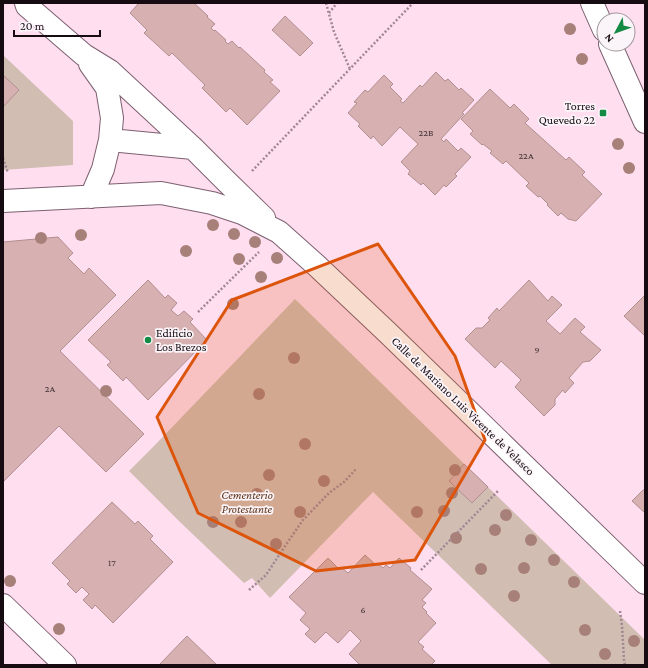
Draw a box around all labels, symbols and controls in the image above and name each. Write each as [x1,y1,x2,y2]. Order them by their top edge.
scale bar [14,12,100,38]
north arrow [596,12,636,52]
text: 20 m [20,19,45,33]
text: N [601,31,615,45]
place label: Torres Quevedo 22 [539,99,595,127]
marker: Torres Quevedo 22 [598,108,608,118]
house number: 22B [419,127,434,138]
house number: 22A [518,150,534,161]
place label: Edificio Los Brezos [156,326,207,354]
street label: Calle de Mariano Luis Vicente de Velasco [389,334,537,478]
marker: Edificio Los Brezos [143,335,153,345]
house number: 9 [534,344,540,355]
house number: 2A [45,383,56,394]
park label: Cementerio Protestante [221,488,273,516]
house number: 17 [108,557,116,568]
house number: 6 [360,604,366,615]

